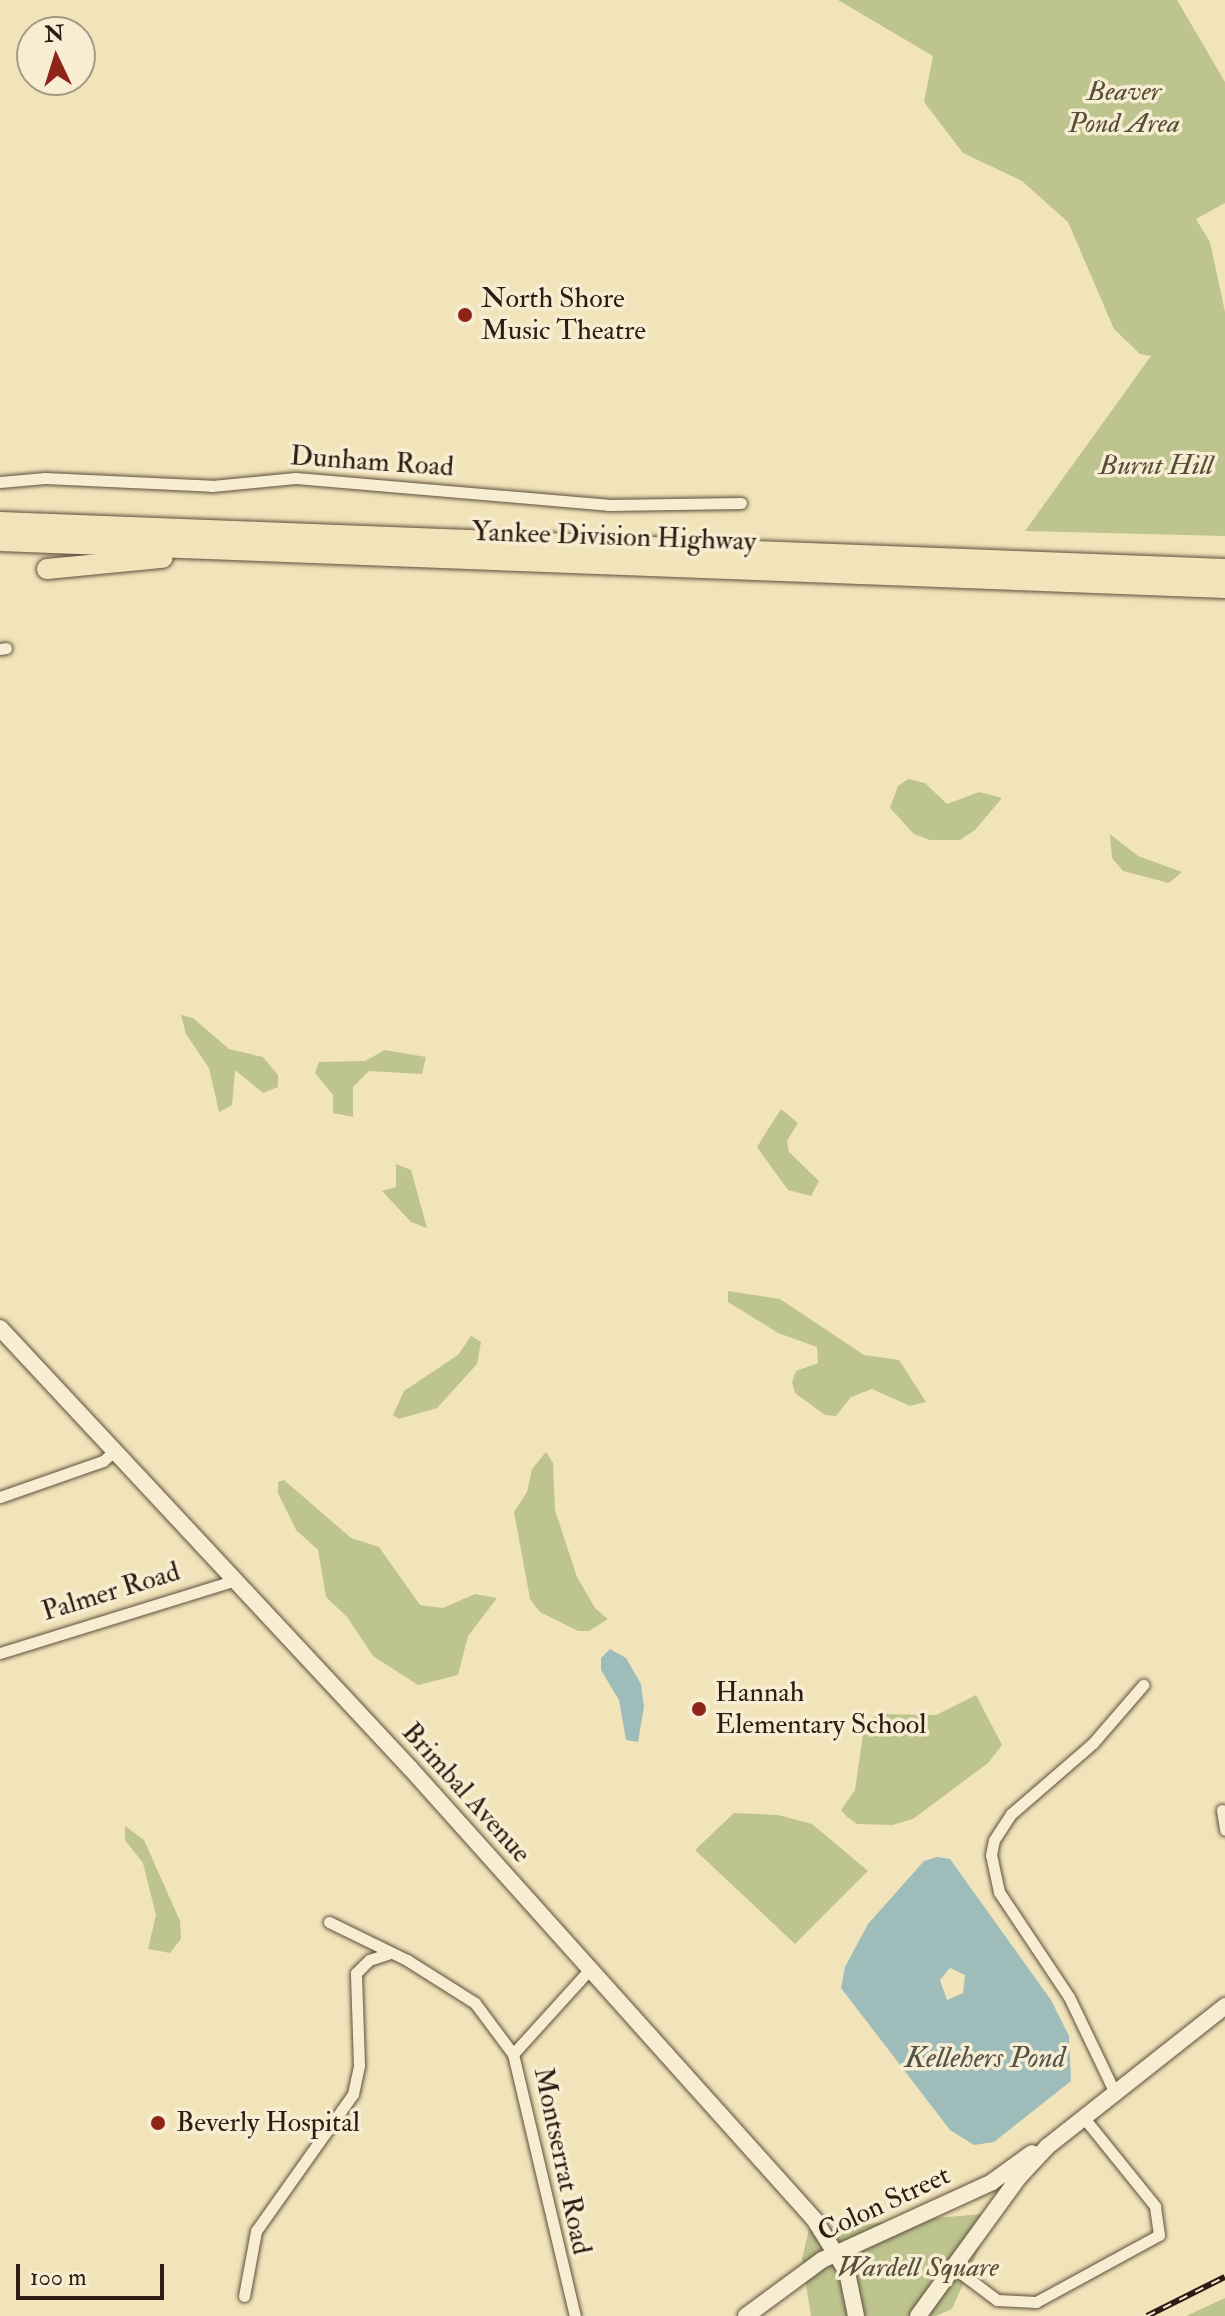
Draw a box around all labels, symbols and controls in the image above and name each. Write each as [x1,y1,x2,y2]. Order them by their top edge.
north arrow [16,16,96,96]
text: N [44,19,65,49]
park label: Beaver Pond Area [1068,75,1180,141]
place label: North Shore Music Theatre [481,282,646,348]
marker: North Shore Music Theatre [456,306,474,324]
street label: Dunham Road [289,440,455,484]
park label: Burnt Hill [1099,449,1213,483]
street label: Yankee Division Highway [471,515,757,559]
street label: Palmer Road [38,1555,184,1629]
place label: Hannah Elementary School [715,1676,926,1742]
marker: Hannah Elementary School [690,1700,708,1718]
street label: Brimbal Avenue [394,1716,538,1870]
water label: Kellehers Pond [905,2040,1065,2076]
street label: Montserrat Road [526,2064,598,2258]
place label: Beverly Hospital [176,2106,360,2140]
marker: Beverly Hospital [147,2112,169,2134]
street label: Colon Street [812,2159,956,2249]
scale bar [20,2248,168,2298]
park label: Wardell Square [837,2251,999,2285]
text: 100 m [30,2262,87,2293]

